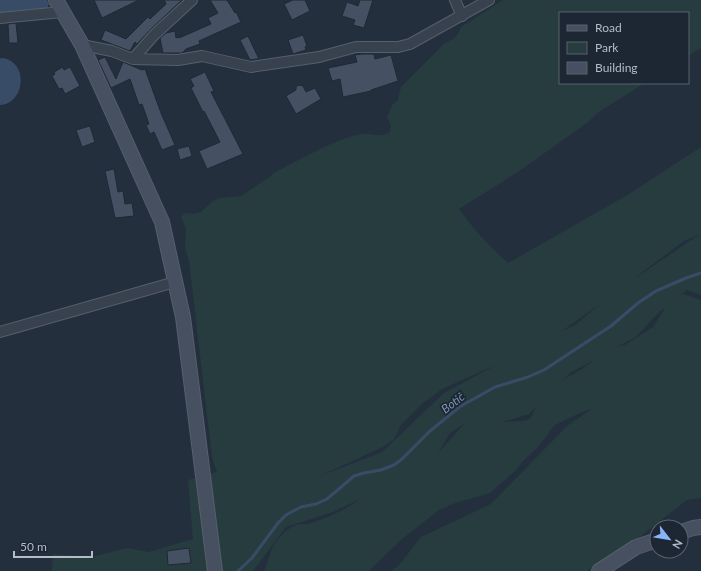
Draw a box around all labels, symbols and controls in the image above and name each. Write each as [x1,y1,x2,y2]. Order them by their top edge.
legend [559,12,689,84]
text: Road [595,20,622,35]
text: Park [595,40,619,55]
text: Building [595,60,638,75]
water label: Botič [438,389,468,416]
north arrow [649,519,689,559]
scale bar [14,533,92,559]
text: N [670,537,686,551]
text: 50 m [20,539,47,554]

